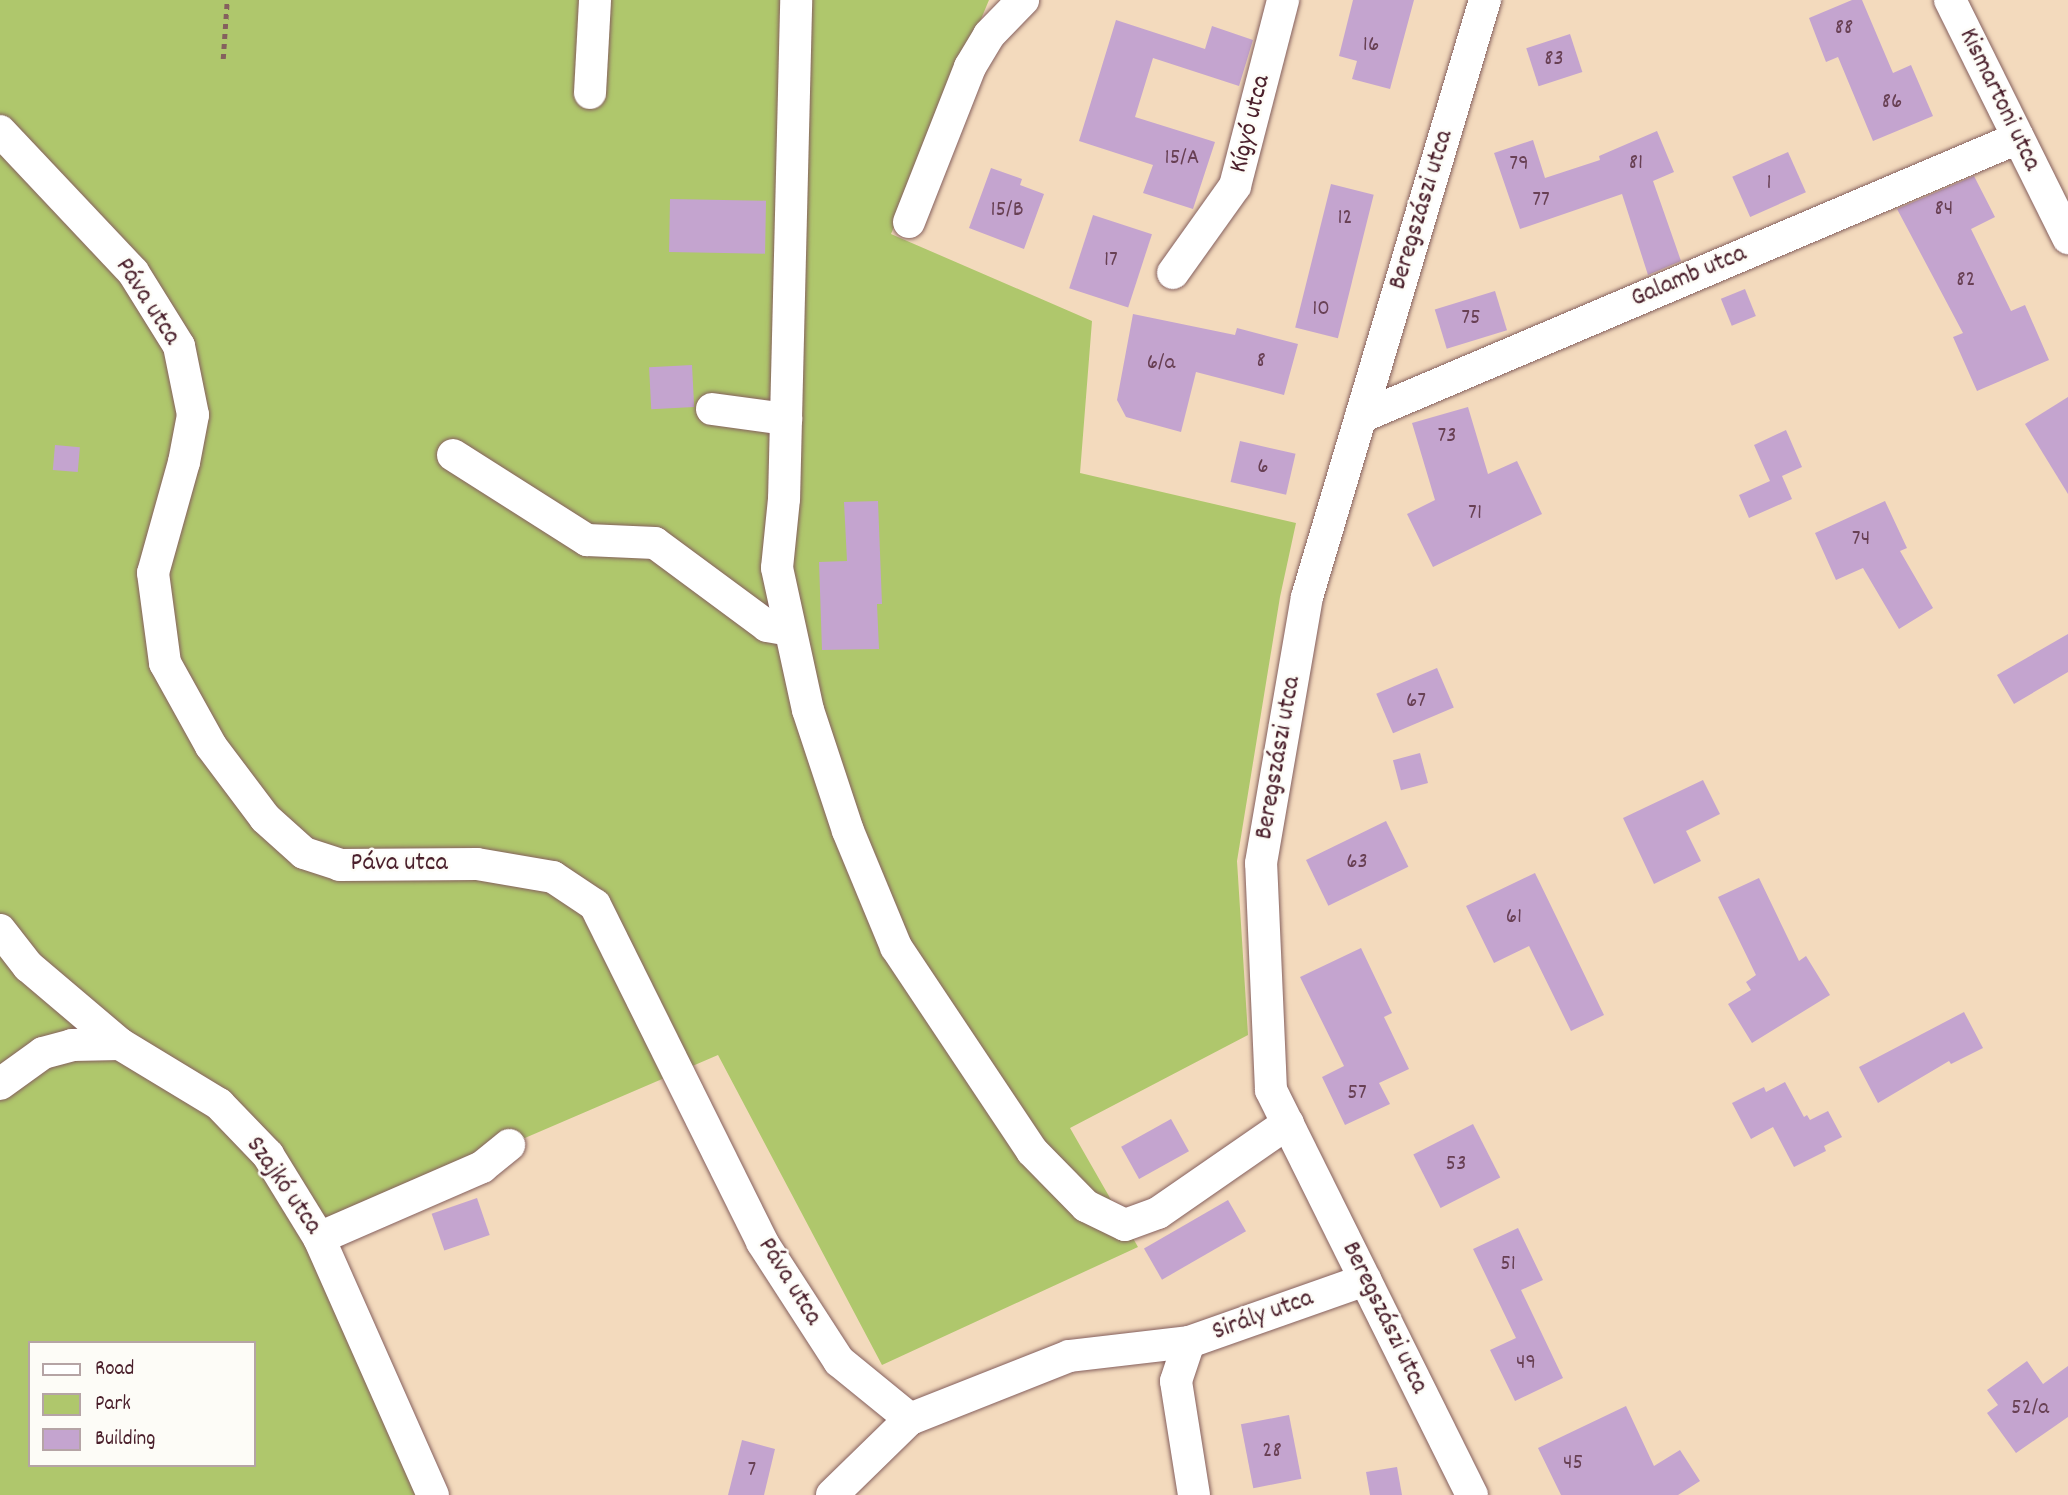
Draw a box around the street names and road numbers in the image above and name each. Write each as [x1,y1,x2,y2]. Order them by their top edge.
street label: Kismartoni utca [1951,24,2047,176]
street label: Kígyó utca [1224,72,1278,176]
street label: Beregszászi utca [1383,127,1461,293]
street label: Galamb utca [1627,239,1751,315]
street label: Páva utca [107,253,187,351]
street label: Beregszászi utca [1249,674,1309,842]
street label: Páva utca [350,848,448,880]
street label: Szajkó utca [238,1131,328,1241]
street label: Páva utca [750,1233,828,1331]
street label: Beregszászi utca [1334,1237,1434,1399]
street label: Sirály utca [1208,1283,1318,1349]

